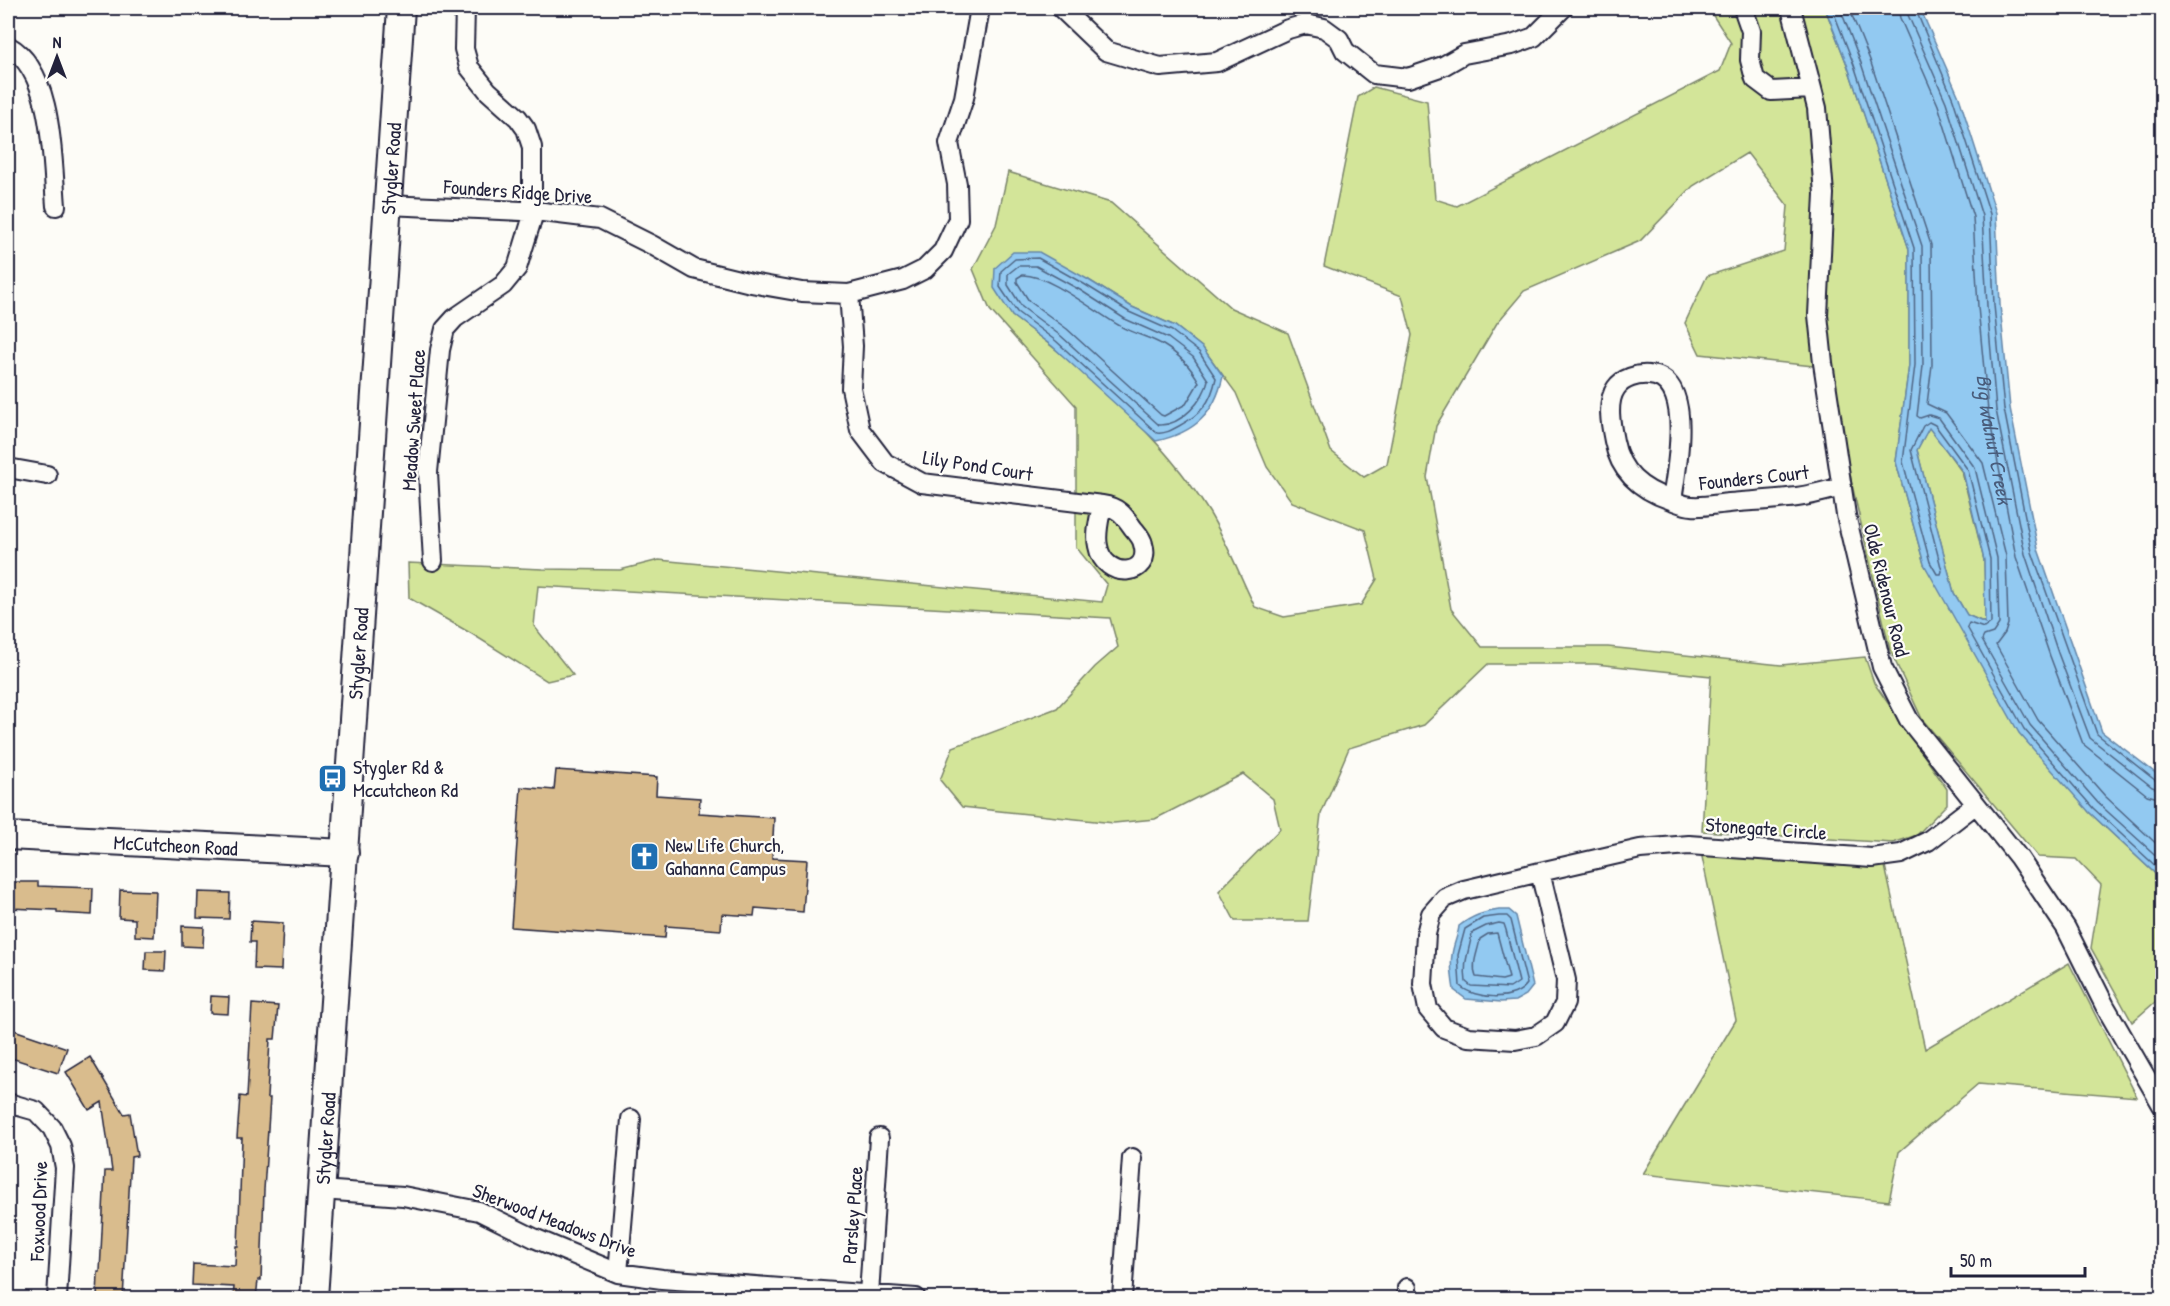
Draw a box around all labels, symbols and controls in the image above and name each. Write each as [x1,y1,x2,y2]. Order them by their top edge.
north arrow [27,27,87,87]
text: N [53,31,62,53]
street label: Stygler Road [374,122,407,215]
street label: Founders Ridge Drive [442,172,593,210]
street label: Meadow Sweet Place [395,348,431,492]
water label: Big Walnut Creek [1970,373,2020,509]
street label: Lily Pond Court [921,443,1036,487]
street label: Founders Court [1697,458,1811,496]
street label: Olde Ridenour Road [1857,521,1917,660]
street label: Stygler Road [341,607,374,700]
place label: Stygler Rd & Mccutcheon Rd [353,753,458,803]
bus stop icon: Stygler Rd & Mccutcheon Rd [316,762,348,794]
street label: Stonegate Circle [1704,810,1828,846]
street label: McCutcheon Road [113,828,239,861]
place label: New Life Church, Gahanna Campus [665,831,786,881]
church icon: New Life Church, Gahanna Campus [628,840,660,872]
street label: Stygler Road [308,1091,341,1185]
street label: Foxwood Drive [23,1161,53,1262]
street label: Parsley Place [835,1165,869,1265]
street label: Sherwood Meadows Drive [469,1176,641,1264]
scale bar [1951,1240,2084,1278]
text: 50 m [1960,1248,1992,1273]

